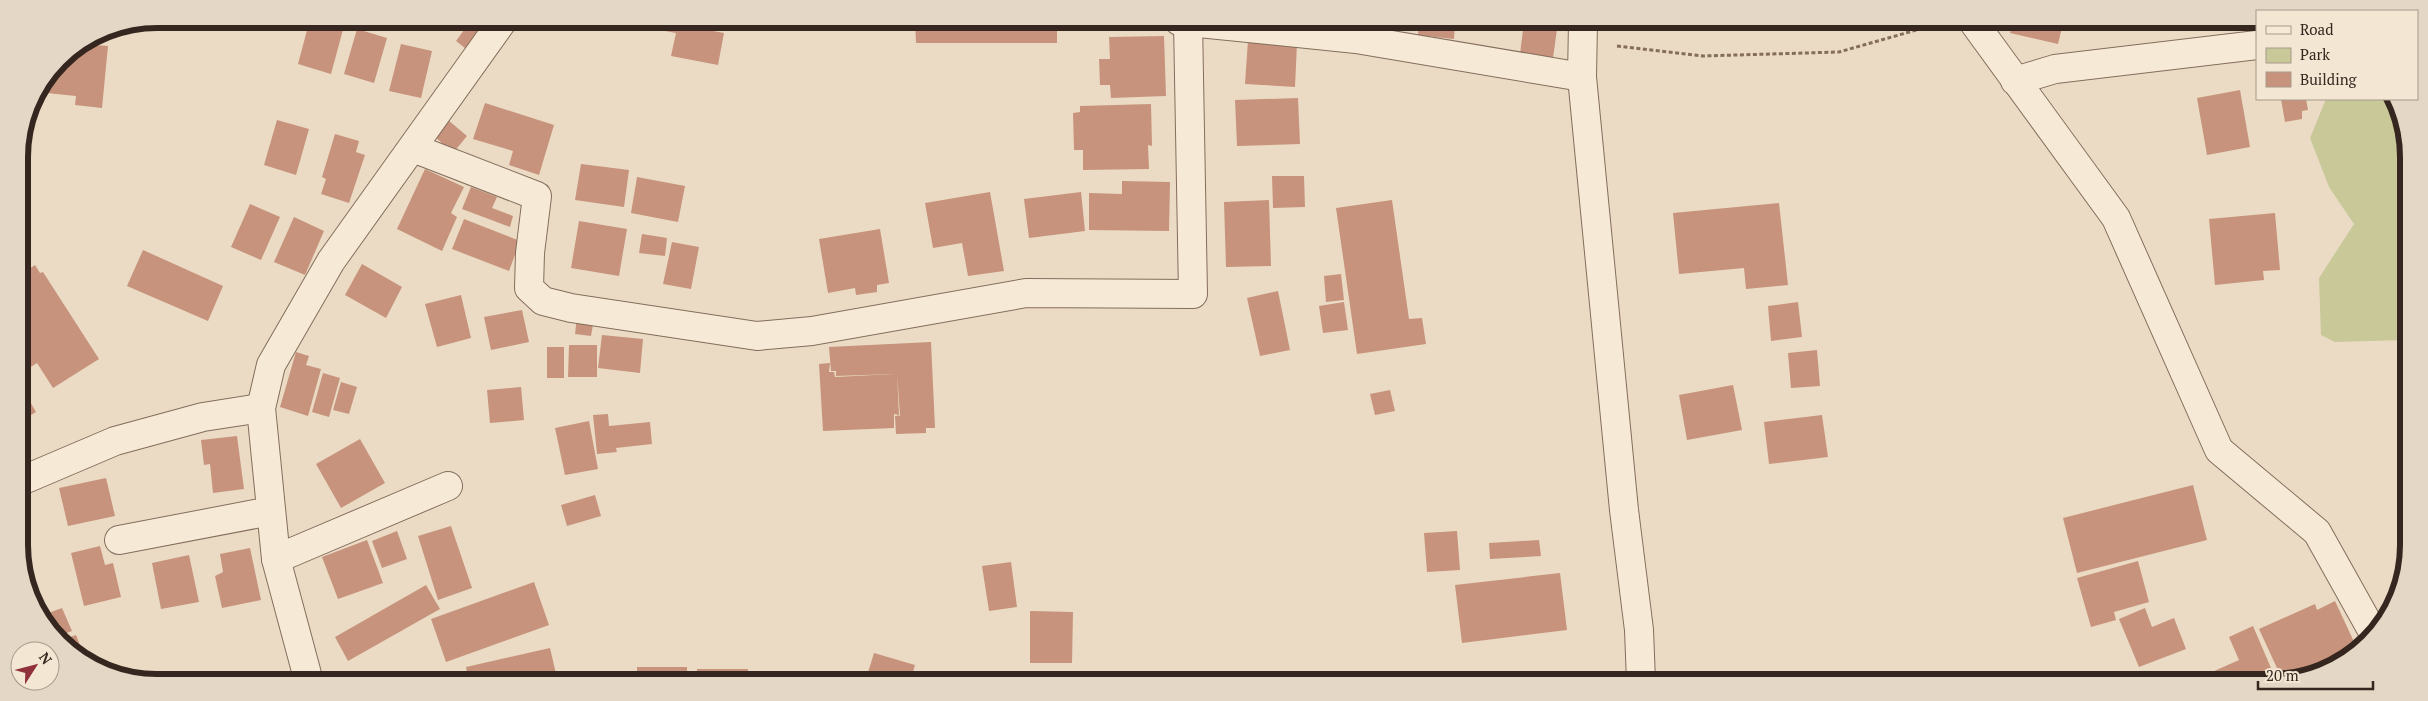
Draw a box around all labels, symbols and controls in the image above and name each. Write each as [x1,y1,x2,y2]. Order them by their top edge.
legend [2256,10,2418,100]
text: Road [2300,19,2333,39]
text: Park [2300,44,2330,64]
text: Building [2300,69,2358,89]
north arrow [10,641,60,691]
text: N [35,648,57,668]
scale bar [2258,658,2373,690]
text: 20 m [2266,665,2299,685]

